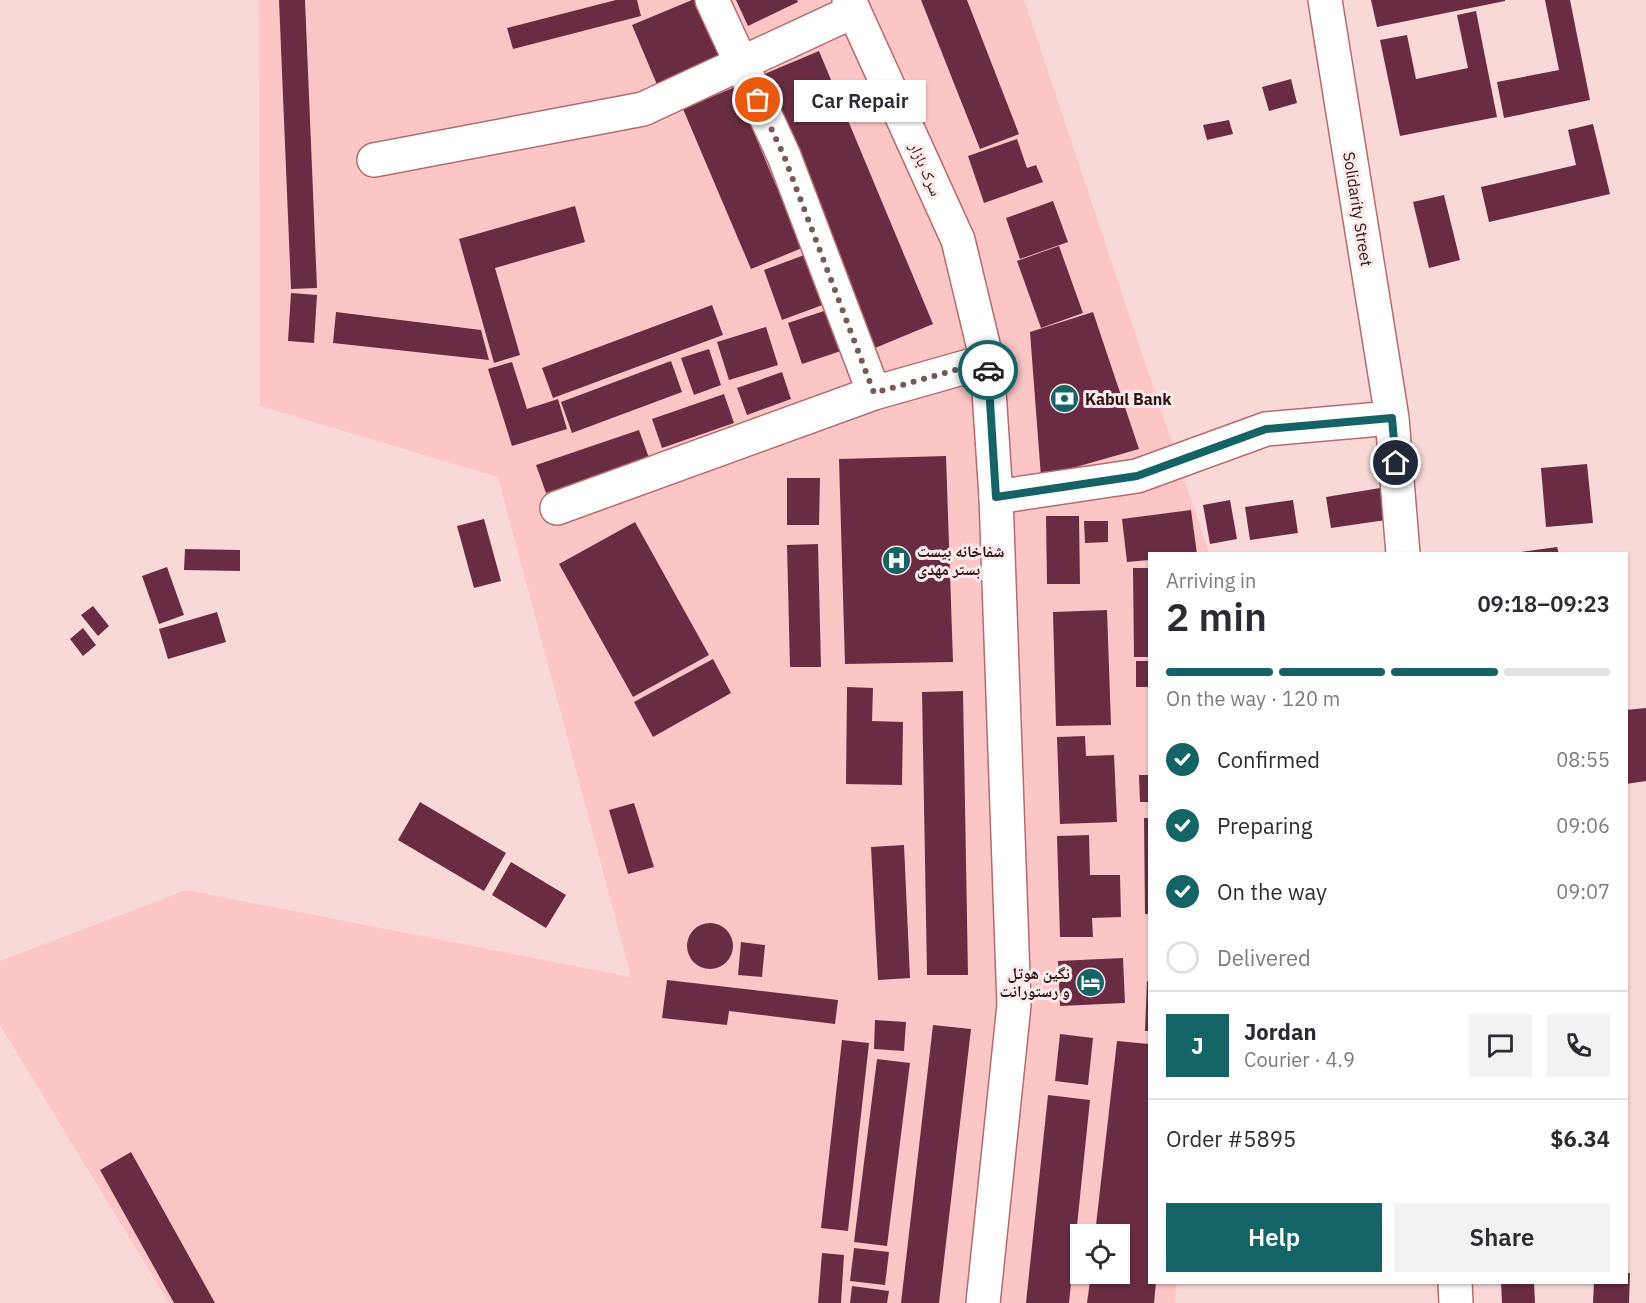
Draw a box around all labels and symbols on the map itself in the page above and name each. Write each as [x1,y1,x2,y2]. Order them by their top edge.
pin [732,74,783,125]
callout: Car Repair [794,79,926,121]
street label: سرک بازار [905,138,947,199]
street label: Solidarity Street [1339,150,1377,268]
courier [958,340,1018,400]
bank icon: Kabul Bank [1048,383,1080,415]
place label: Kabul Bank [1085,389,1172,409]
pin [1370,437,1421,488]
place label: شفاخانه بیست بستر مهدی [917,541,1004,579]
hospital icon: شفاخانه بیست بستر مهدی [880,544,912,576]
place label: نگین هوتل و رستورانت [999,963,1070,1001]
hotel icon: نگین هوتل و رستورانت [1075,966,1107,998]

